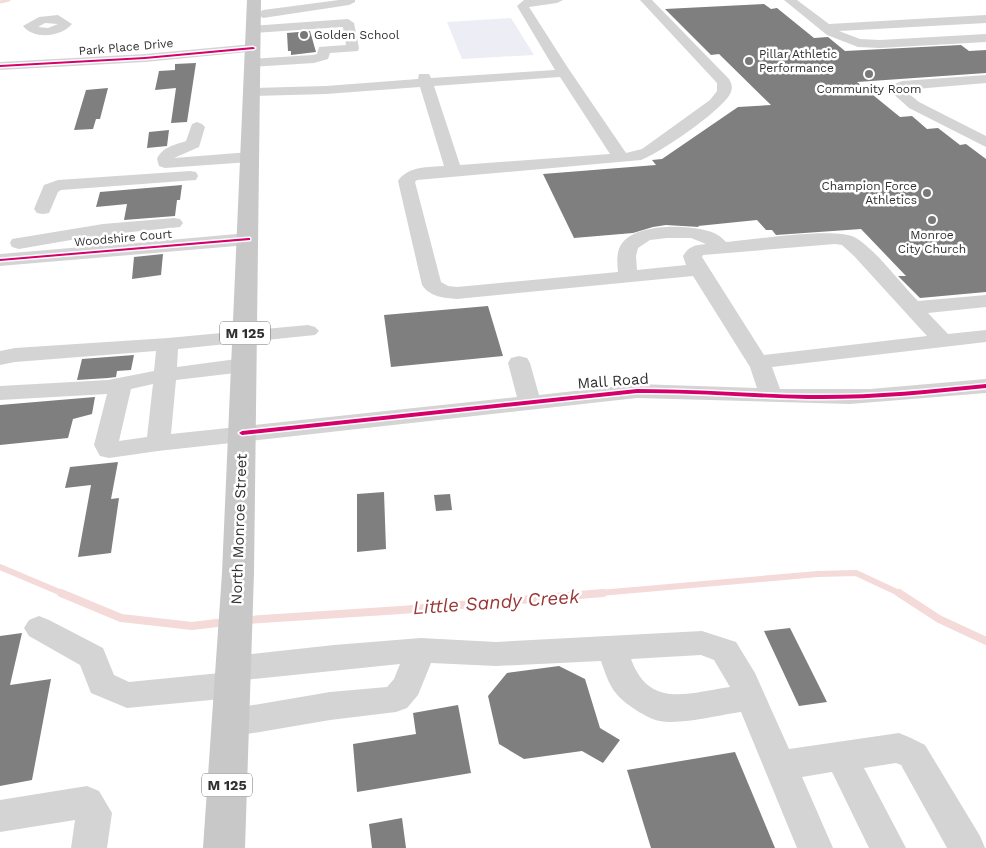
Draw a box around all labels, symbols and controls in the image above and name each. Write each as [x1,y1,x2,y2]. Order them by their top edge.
place label: Golden School [314,28,400,42]
marker: Golden School [298,29,310,41]
street label: Park Place Drive [78,36,174,58]
place label: Pillar Athletic Performance [759,47,837,75]
marker: Pillar Athletic Performance [743,55,755,67]
marker: Community Room [863,68,875,80]
place label: Community Room [817,82,921,96]
place label: Champion Force Athletics [821,179,917,207]
marker: Champion Force Athletics [921,187,933,199]
marker: Monroe City Church [926,214,938,226]
street label: Woodshire Court [74,227,172,249]
place label: Monroe City Church [898,228,966,256]
road number: M 125 [220,322,270,344]
street label: Mall Road [577,370,649,392]
street label: North Monroe Street [227,453,251,605]
water label: Little Sandy Creek [412,585,581,619]
road number: M 125 [202,774,252,796]

